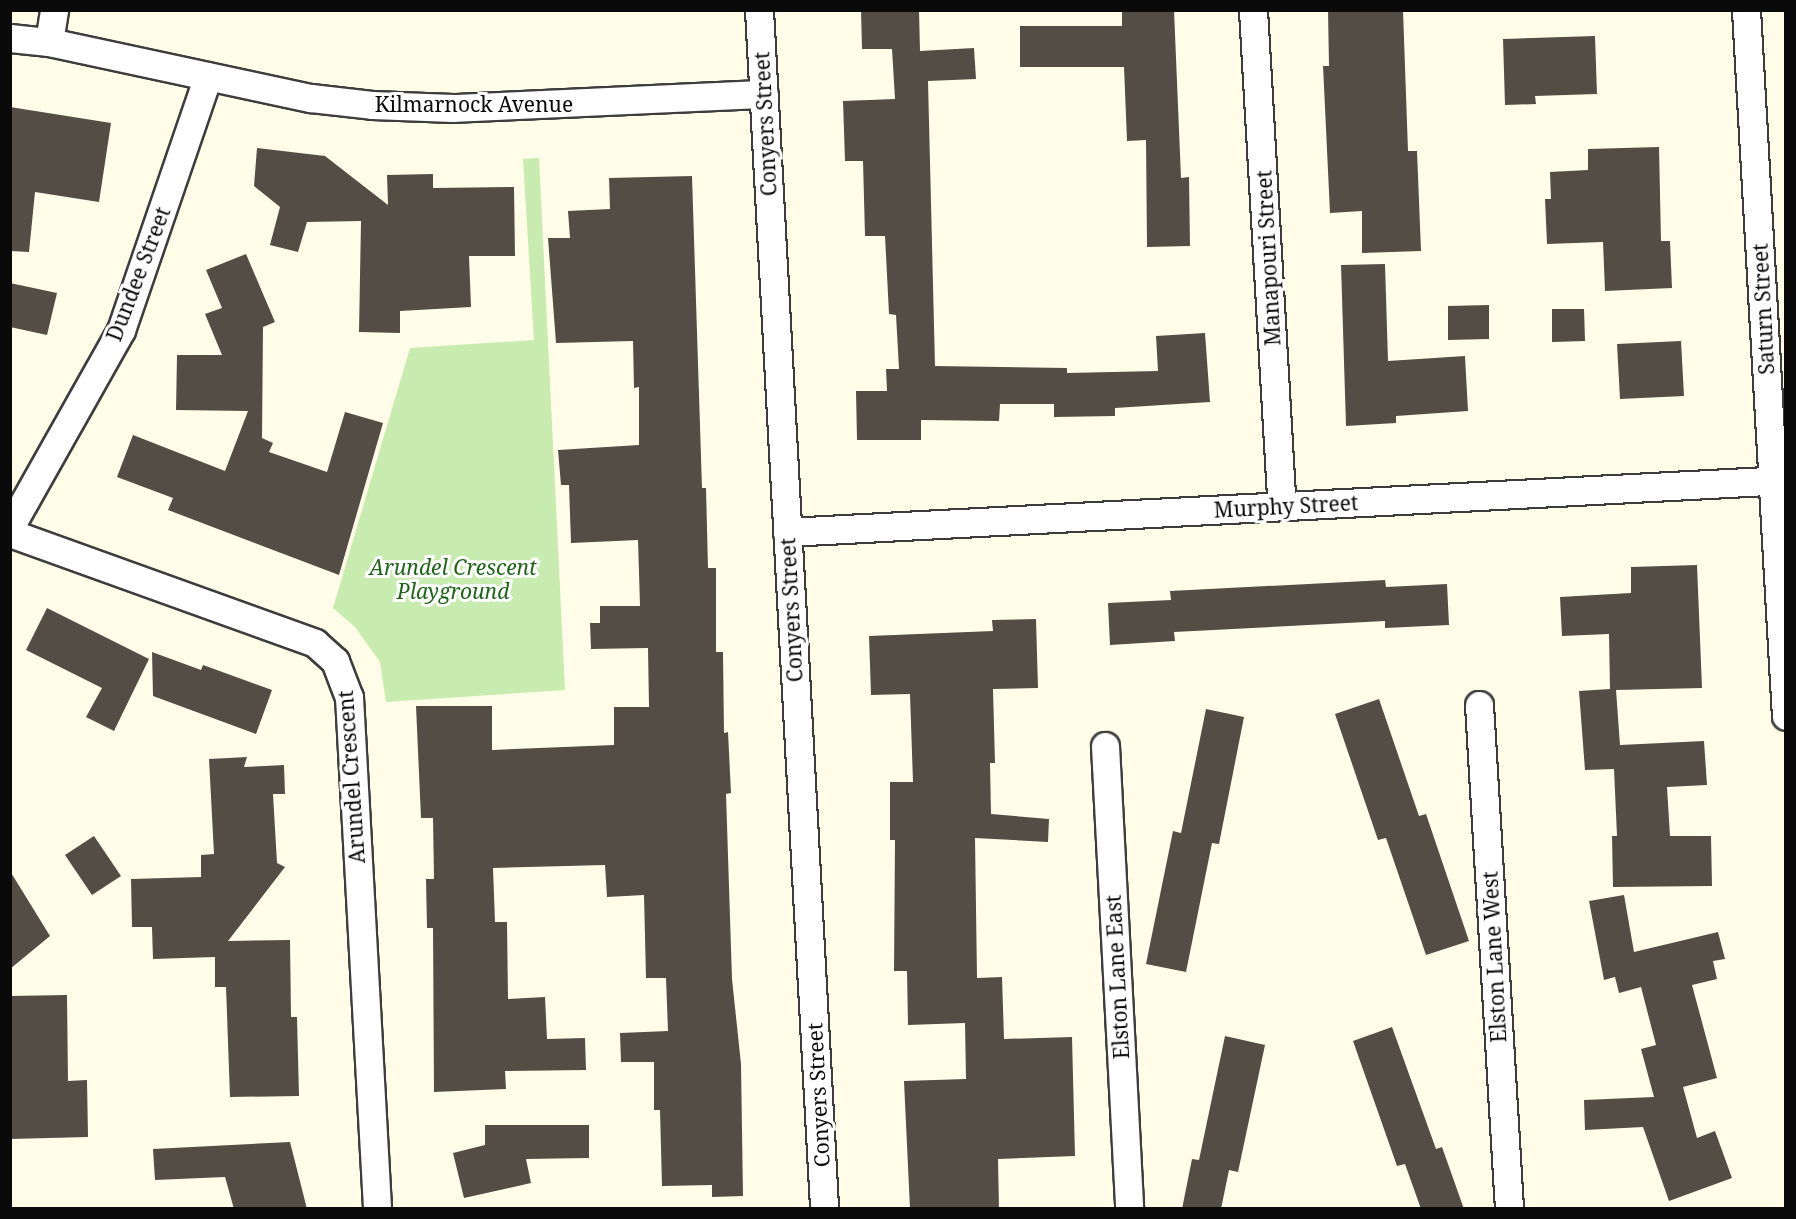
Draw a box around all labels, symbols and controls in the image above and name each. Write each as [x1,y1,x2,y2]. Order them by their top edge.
street label: Conyers Street [749,51,781,197]
street label: Kilmarnock Avenue [375,91,573,117]
street label: Manapouri Street [1251,170,1285,346]
street label: Dundee Street [101,203,175,345]
street label: Saturn Street [1747,243,1779,375]
street label: Murphy Street [1213,490,1359,522]
street label: Conyers Street [775,537,807,683]
park label: Arundel Crescent Playground [369,554,537,604]
street label: Arundel Crescent [332,689,370,865]
street label: Elston Lane West [1477,871,1511,1043]
street label: Elston Lane East [1100,894,1134,1060]
street label: Conyers Street [802,1022,834,1168]

